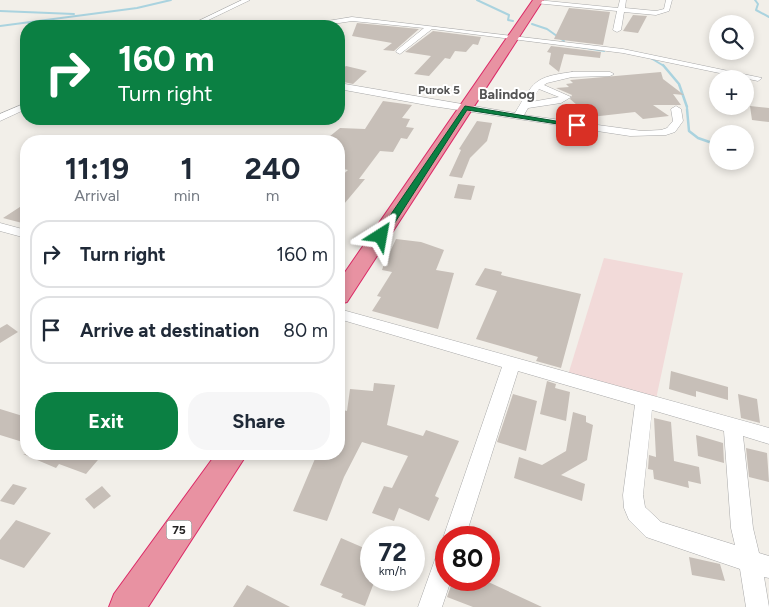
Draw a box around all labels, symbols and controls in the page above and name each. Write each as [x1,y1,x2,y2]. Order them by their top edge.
map controls [709,15,754,170]
button: search [709,15,754,60]
text: 160 m [118,38,215,80]
icon: right [35,40,100,105]
button: + [709,70,754,115]
text: Turn right [118,80,213,107]
district label: Purok 5 [418,83,460,97]
district label: Balindog [479,86,535,103]
pin [556,104,598,146]
icon: arrive [563,111,591,139]
button: − [709,125,754,170]
text: 11:19 [65,150,129,187]
text: 1 [180,150,193,187]
text: 240 [245,150,300,187]
text: Arrival [74,186,119,205]
text: min [174,186,200,205]
text: m [266,186,279,205]
position arrow [354,209,406,261]
icon: right [37,240,65,268]
text: Turn right [80,243,166,266]
text: 160 m [276,243,328,266]
icon: arrive [37,316,65,344]
text: Arrive at destination [80,319,259,342]
text: 80 m [283,319,328,342]
button: Exit [35,392,178,450]
button: Share [188,392,330,450]
road number: 75 [166,520,192,540]
speed limit sign: 80 [435,526,500,591]
text: 72 [378,537,407,567]
text: km/h [379,564,406,578]

